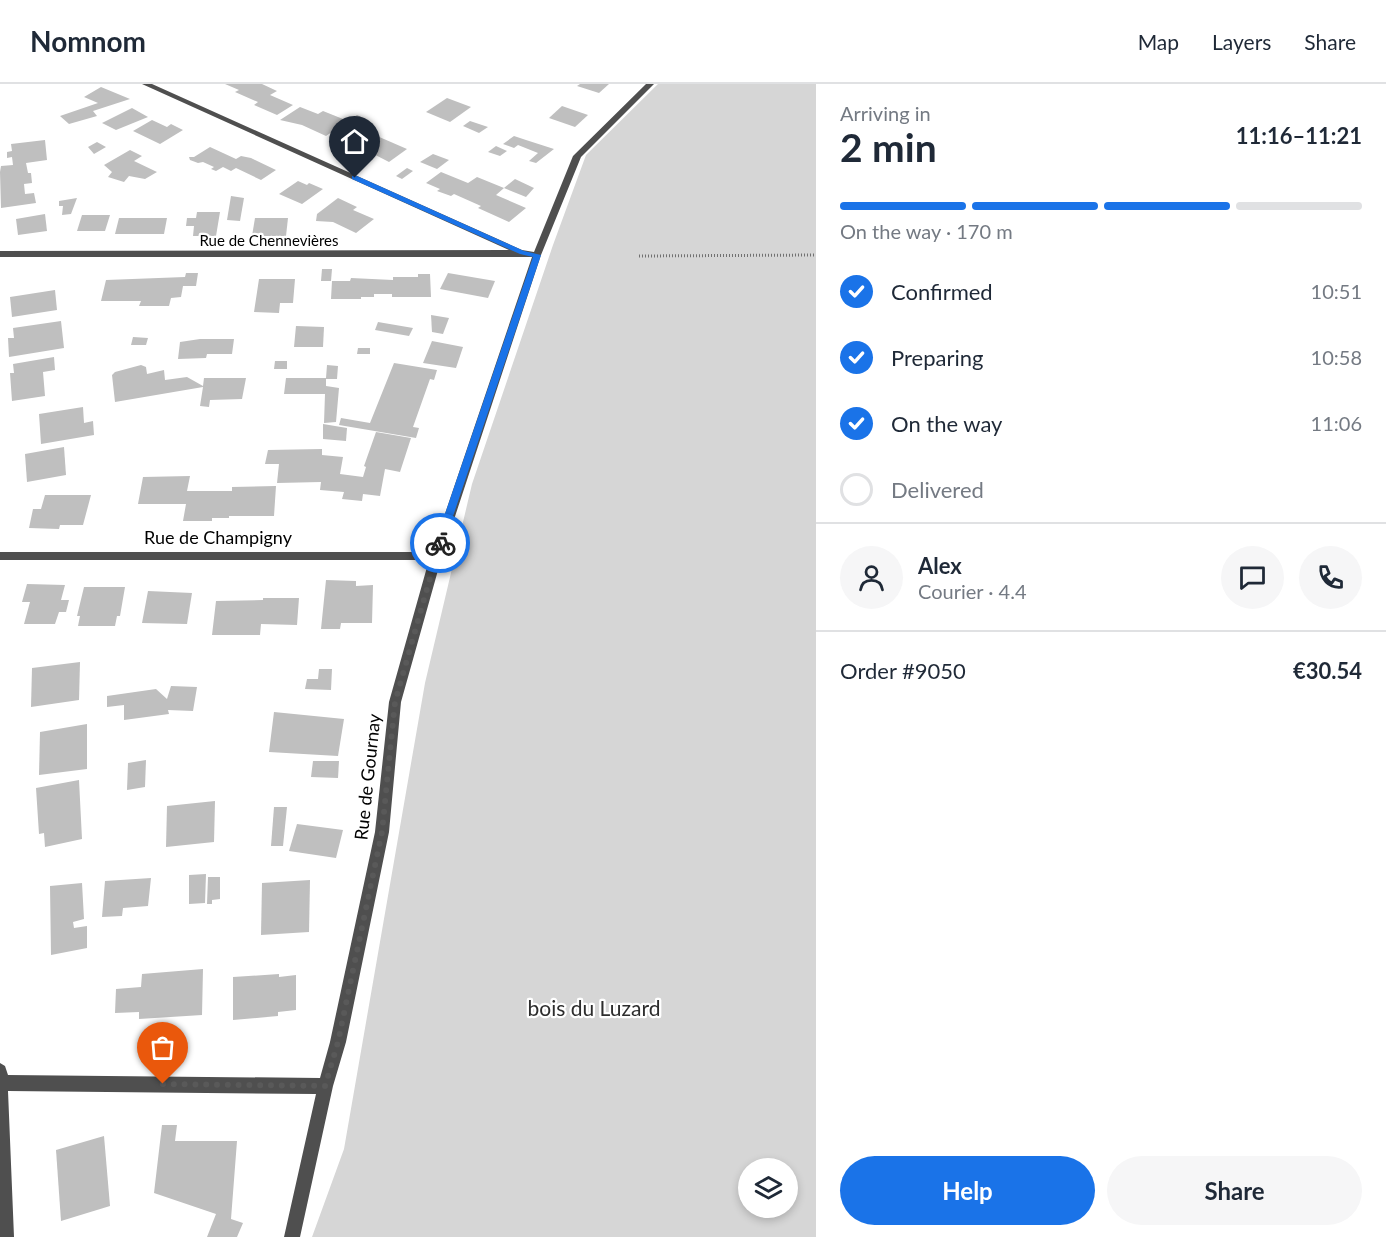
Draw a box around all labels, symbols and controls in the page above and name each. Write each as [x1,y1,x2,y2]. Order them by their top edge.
text: Nomnom [30,24,146,58]
text: Map [1138,29,1179,54]
text: Layers [1212,29,1271,54]
text: Share [1304,29,1356,54]
text: Arriving in [840,101,931,125]
pin [329,116,380,178]
text: 11:16–11:21 [1236,122,1362,149]
text: 2 min [840,124,937,170]
icon: home [338,125,371,158]
text: On the way · 170 m [840,219,1013,243]
street label: Rue de Chennevières [199,231,339,249]
icon: check [840,275,873,308]
text: Confirmed [891,278,993,305]
text: 10:51 [1311,279,1362,303]
icon: check [840,341,873,374]
text: Preparing [891,344,983,371]
text: 10:58 [1311,345,1362,369]
icon: check [840,407,873,440]
text: On the way [891,410,1002,437]
text: 11:06 [1311,411,1362,435]
text: Delivered [891,476,984,503]
courier [410,513,470,573]
street label: Rue de Champigny [144,526,293,548]
icon: bike [424,527,457,560]
button: person [840,546,903,609]
button: chat [1221,546,1284,609]
button: phone [1299,546,1362,609]
text: Alex [918,552,962,579]
text: Courier · 4.4 [918,579,1027,603]
text: Order #9050 [840,657,966,684]
text: €30.54 [1293,657,1362,684]
street label: Rue de Gournay [349,712,385,841]
park label: bois du Luzard [528,995,660,1020]
pin [137,1022,188,1084]
icon: bag [146,1031,179,1064]
button: Help [840,1156,1095,1225]
button: Share [1107,1156,1362,1225]
map controls [738,1158,798,1218]
button: layers [738,1158,798,1218]

